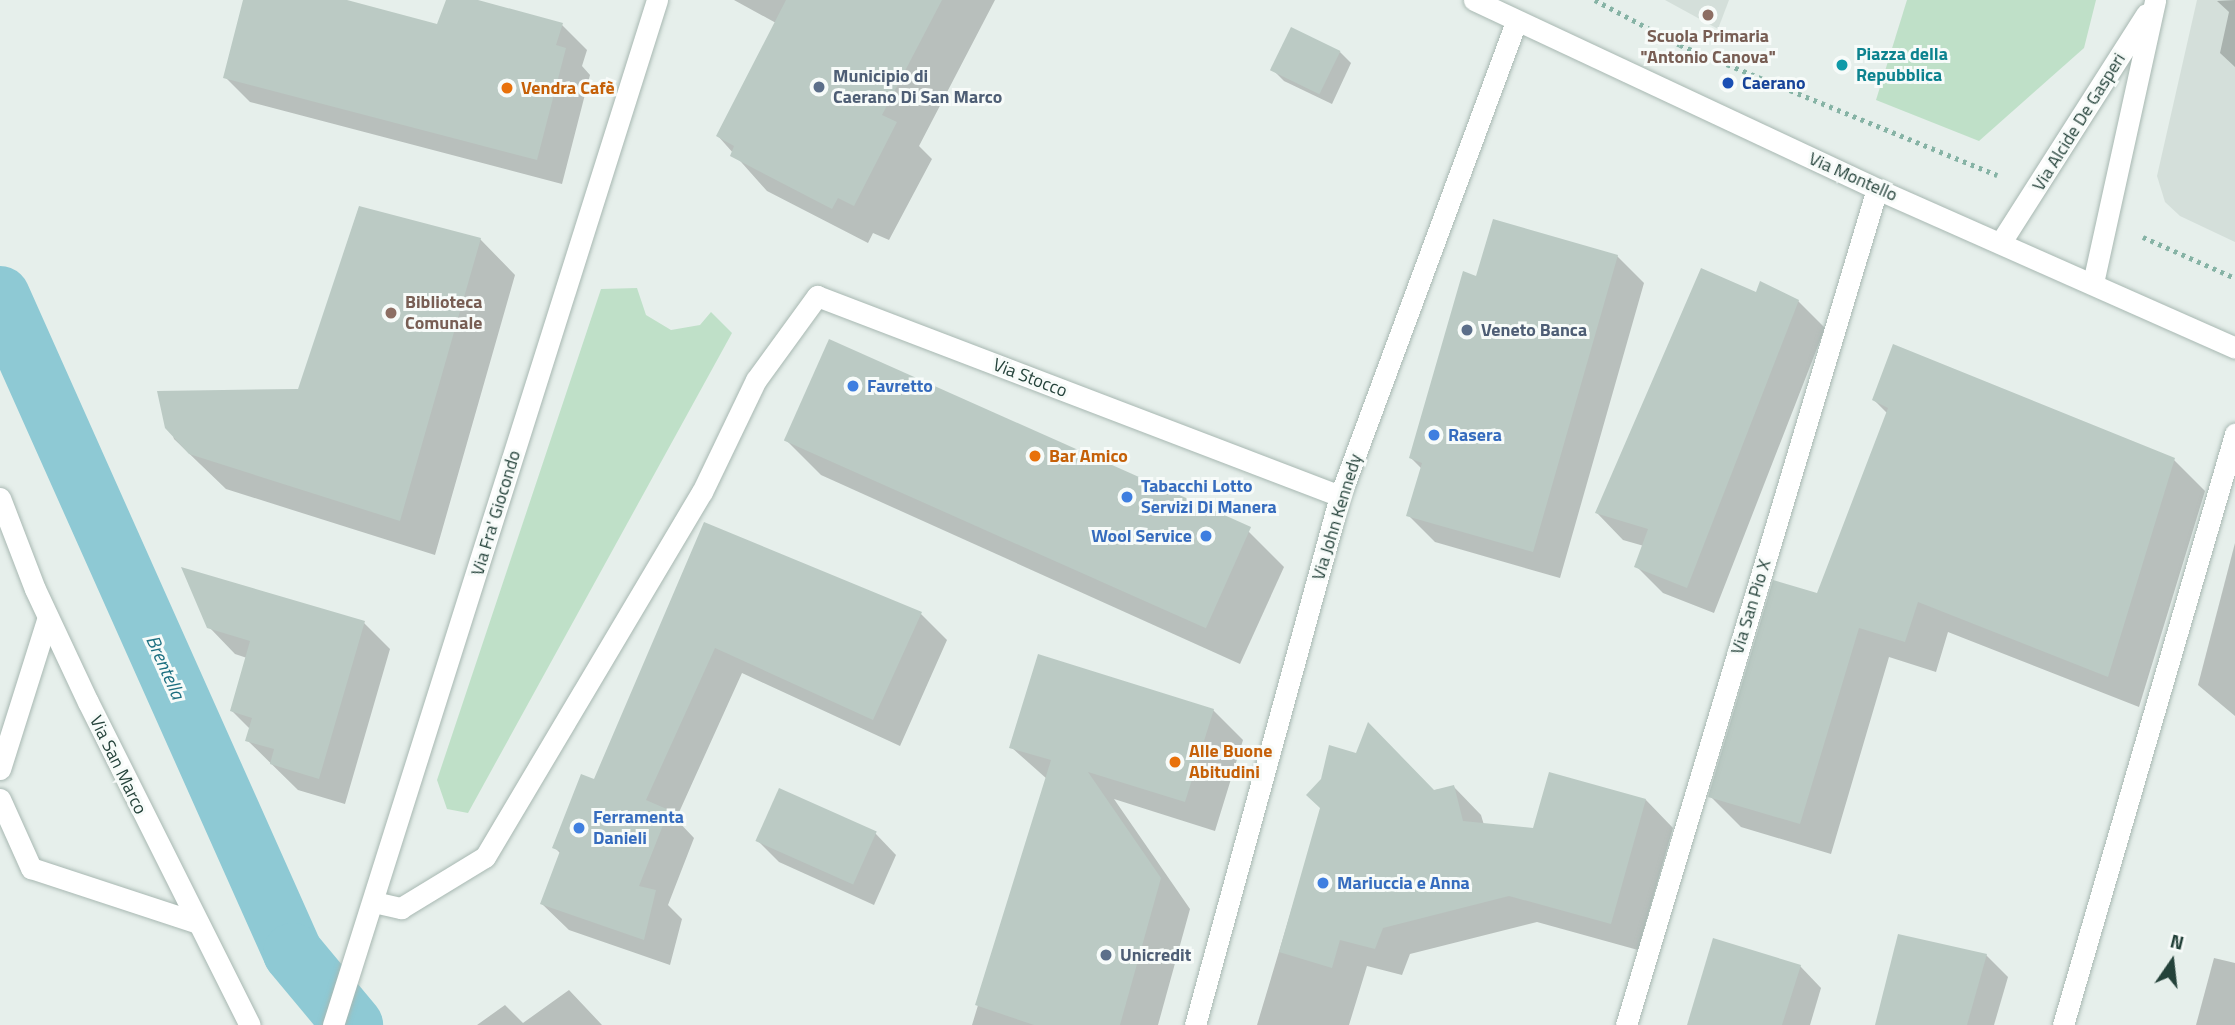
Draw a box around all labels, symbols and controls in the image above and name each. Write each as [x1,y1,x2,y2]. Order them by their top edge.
marker: Scuola Primaria "Antonio Canova" [1700,7,1716,23]
place label: Scuola Primaria "Antonio Canova" [1640,26,1776,68]
place label: Piazza della Repubblica [1856,44,1948,86]
street label: Via Alcide De Gasperi [2028,49,2130,195]
marker: Piazza della Repubblica [1834,57,1850,73]
place label: Municipio di Caerano Di San Marco [833,66,1002,108]
place label: Caerano [1742,72,1806,94]
marker: Caerano [1720,75,1736,91]
place label: Vendra Cafè [521,77,615,99]
marker: Municipio di Caerano Di San Marco [811,79,827,95]
marker: Vendra Cafè [499,80,515,96]
street label: Via Montello [1805,148,1901,206]
place label: Biblioteca Comunale [405,292,482,334]
marker: Biblioteca Comunale [383,305,399,321]
place label: Veneto Banca [1481,319,1587,341]
marker: Veneto Banca [1459,322,1475,338]
street label: Via Stocco [990,354,1070,402]
place label: Favretto [867,375,933,397]
marker: Favretto [845,378,861,394]
place label: Rasera [1448,424,1502,446]
marker: Rasera [1426,427,1442,443]
place label: Bar Amico [1049,445,1128,467]
street label: Via Fra' Giocondo [467,448,525,578]
marker: Bar Amico [1027,448,1043,464]
street label: Via John Kennedy [1308,451,1366,583]
place label: Tabacchi Lotto Servizi Di Manera [1141,476,1277,518]
marker: Tabacchi Lotto Servizi Di Manera [1119,489,1135,505]
place label: Wool Service [1091,525,1192,547]
marker: Wool Service [1198,528,1214,544]
street label: Via San Pio X [1726,557,1776,657]
water label: Brentella [142,632,190,702]
street label: Via San Marco [85,712,151,818]
place label: Alle Buone Abitudini [1189,741,1272,784]
marker: Alle Buone Abitudini [1167,754,1183,770]
place label: Ferramenta Danieli [593,807,684,850]
marker: Ferramenta Danieli [571,820,587,836]
place label: Mariuccia e Anna [1337,872,1470,894]
marker: Mariuccia e Anna [1315,875,1331,891]
text: N [2167,925,2187,957]
north arrow [2137,927,2207,997]
place label: Unicredit [1120,944,1191,966]
marker: Unicredit [1098,947,1114,963]

